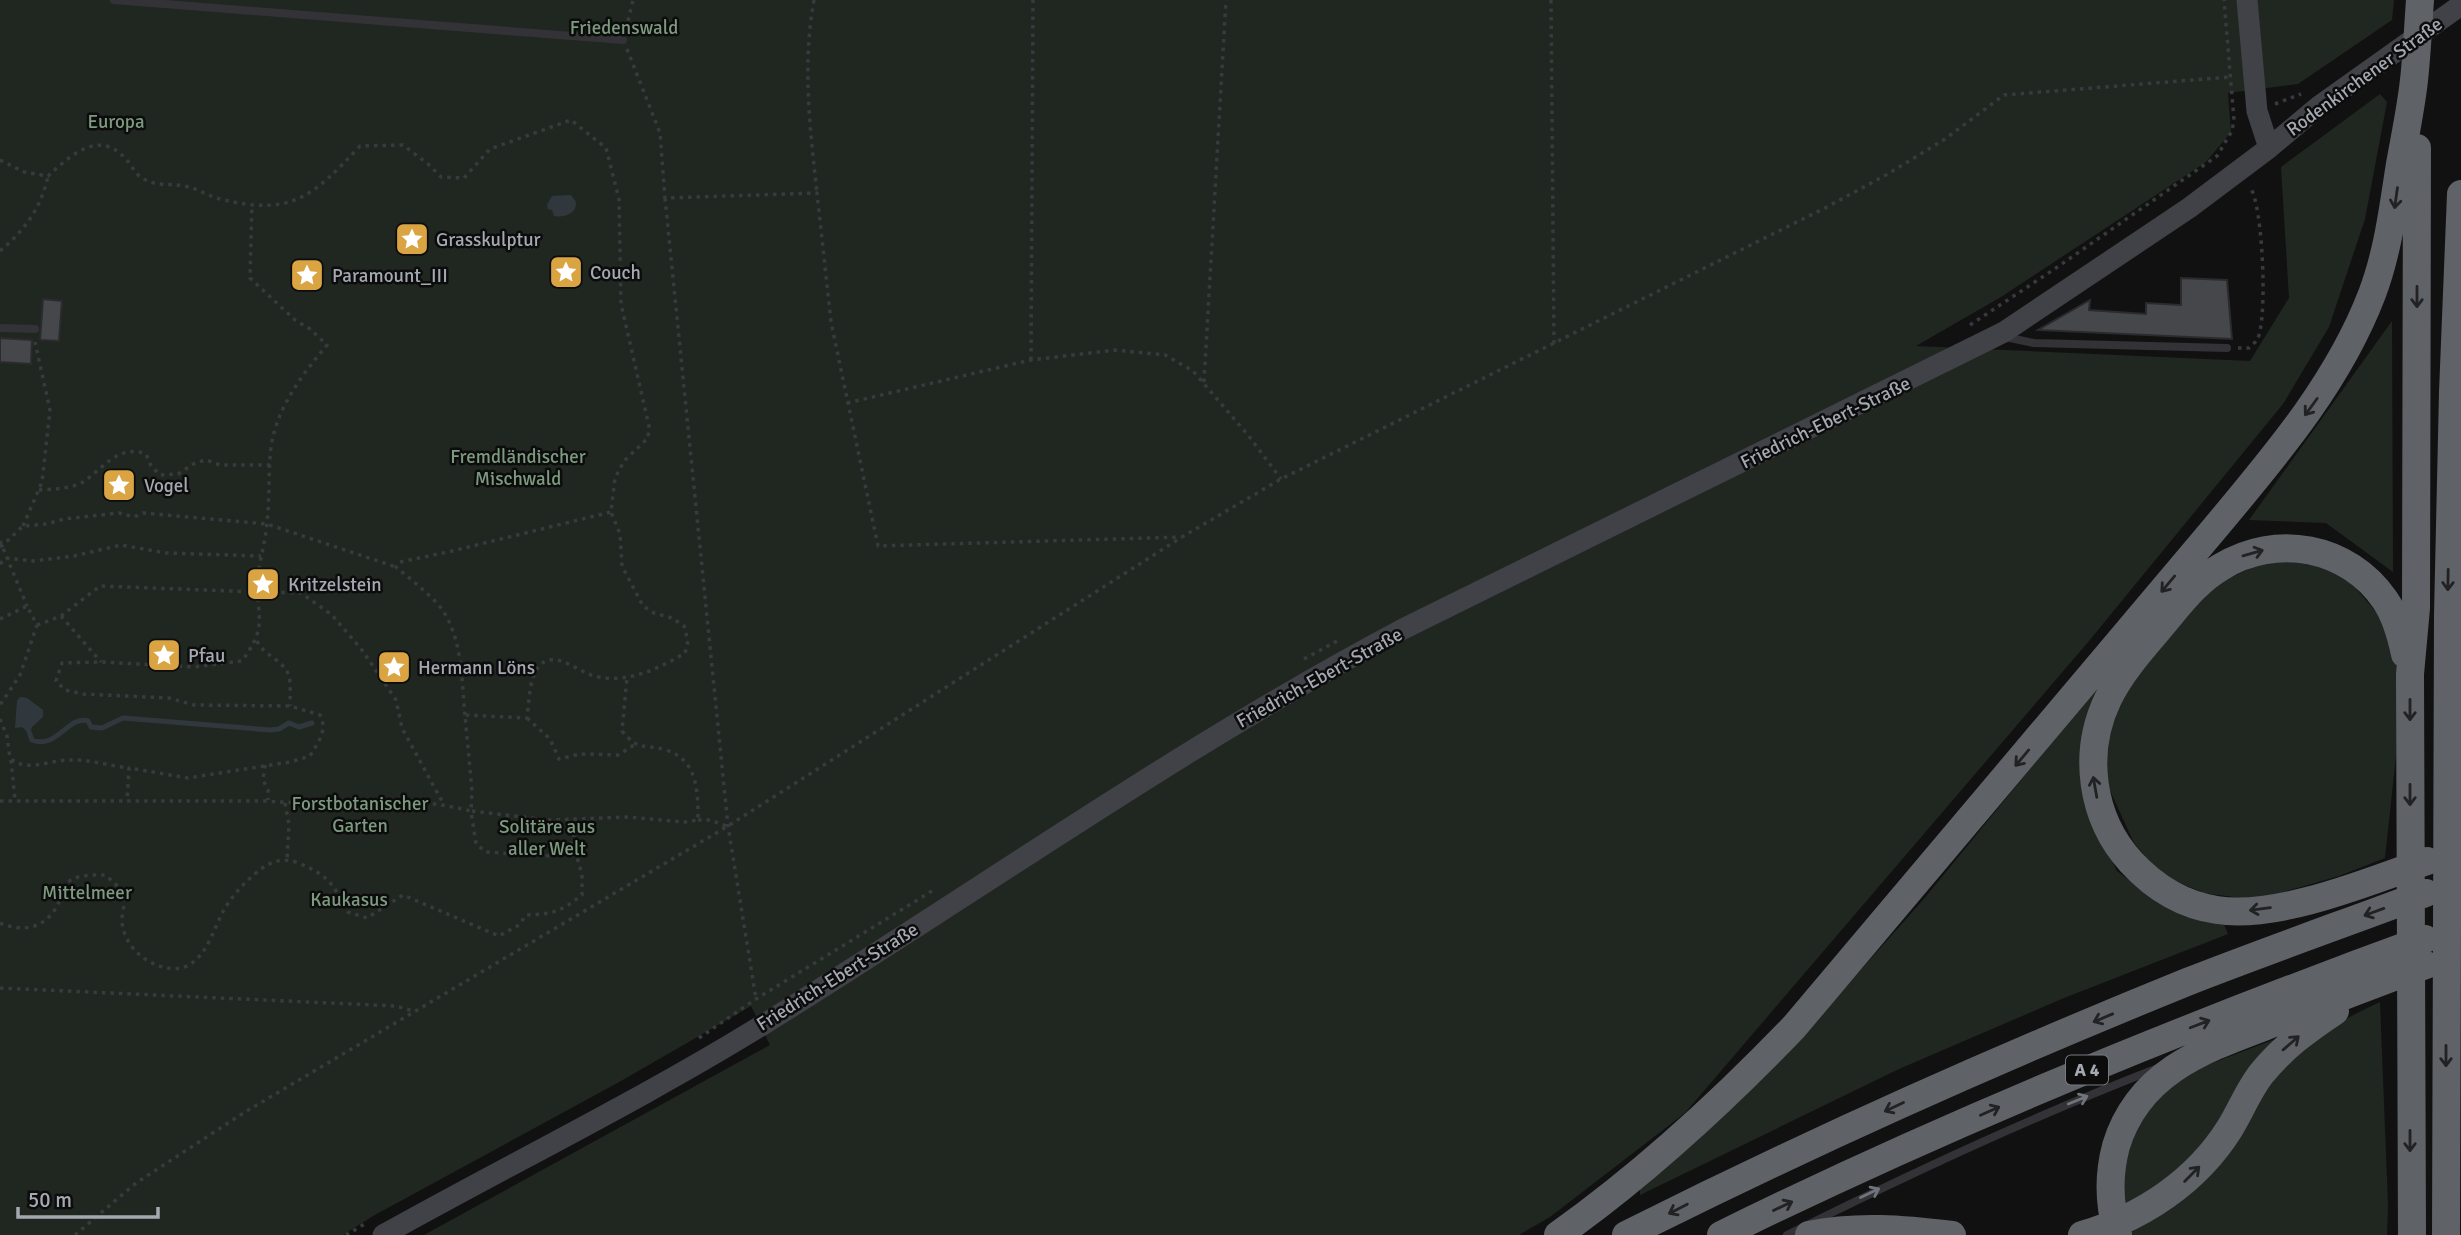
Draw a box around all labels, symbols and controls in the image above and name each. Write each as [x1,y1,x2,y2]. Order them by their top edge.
street label: Rodenkirchener Straße [2282,12,2447,142]
park label: Friedenswald [570,16,678,40]
park label: Europa [87,110,145,134]
one-way arrow [2389,186,2402,209]
place icon: Grasskulptur [393,220,431,258]
place label: Grasskulptur [436,228,541,252]
place icon: Couch [547,253,585,291]
place icon: Paramount_III [288,256,326,294]
place label: Couch [590,261,641,285]
place label: Paramount_III [332,264,448,288]
one-way arrow [2410,286,2424,309]
street label: Friedrich-Ebert-Straße [1737,371,1914,474]
one-way arrow [2304,397,2318,416]
park label: Fremdländischer Mischwald [450,445,586,491]
place icon: Vogel [100,466,138,504]
place label: Vogel [144,474,189,498]
one-way arrow [2242,546,2264,559]
place icon: Kritzelstein [244,565,282,603]
one-way arrow [2442,568,2455,591]
place label: Kritzelstein [288,573,382,597]
one-way arrow [2160,574,2176,592]
street label: Friedrich-Ebert-Straße [1232,622,1407,733]
place icon: Pfau [145,636,183,674]
place label: Pfau [188,644,225,668]
place icon: Hermann Löns [375,648,413,686]
place label: Hermann Löns [418,656,535,680]
one-way arrow [2403,698,2417,721]
one-way arrow [2014,749,2030,767]
one-way arrow [2088,776,2101,799]
one-way arrow [2403,784,2417,807]
park label: Forstbotanischer Garten [292,792,428,838]
park label: Solitäre aus aller Welt [499,815,595,861]
park label: Mittelmeer [42,881,132,905]
park label: Kaukasus [310,888,388,912]
one-way arrow [2249,902,2271,915]
one-way arrow [2364,907,2386,920]
street label: Friedrich-Ebert-Straße [752,917,923,1036]
one-way arrow [2092,1012,2114,1025]
one-way arrow [2188,1016,2210,1029]
one-way arrow [2282,1035,2300,1051]
one-way arrow [2439,1044,2453,1067]
road number: A 4 [2066,1056,2108,1084]
one-way arrow [2066,1093,2088,1106]
one-way arrow [1883,1101,1905,1114]
one-way arrow [1979,1104,2000,1117]
one-way arrow [2403,1129,2417,1152]
one-way arrow [2184,1165,2201,1182]
scale bar [18,1176,158,1220]
one-way arrow [1859,1186,1880,1199]
text: 50 m [28,1187,72,1213]
one-way arrow [1772,1198,1793,1212]
one-way arrow [1668,1202,1689,1216]

